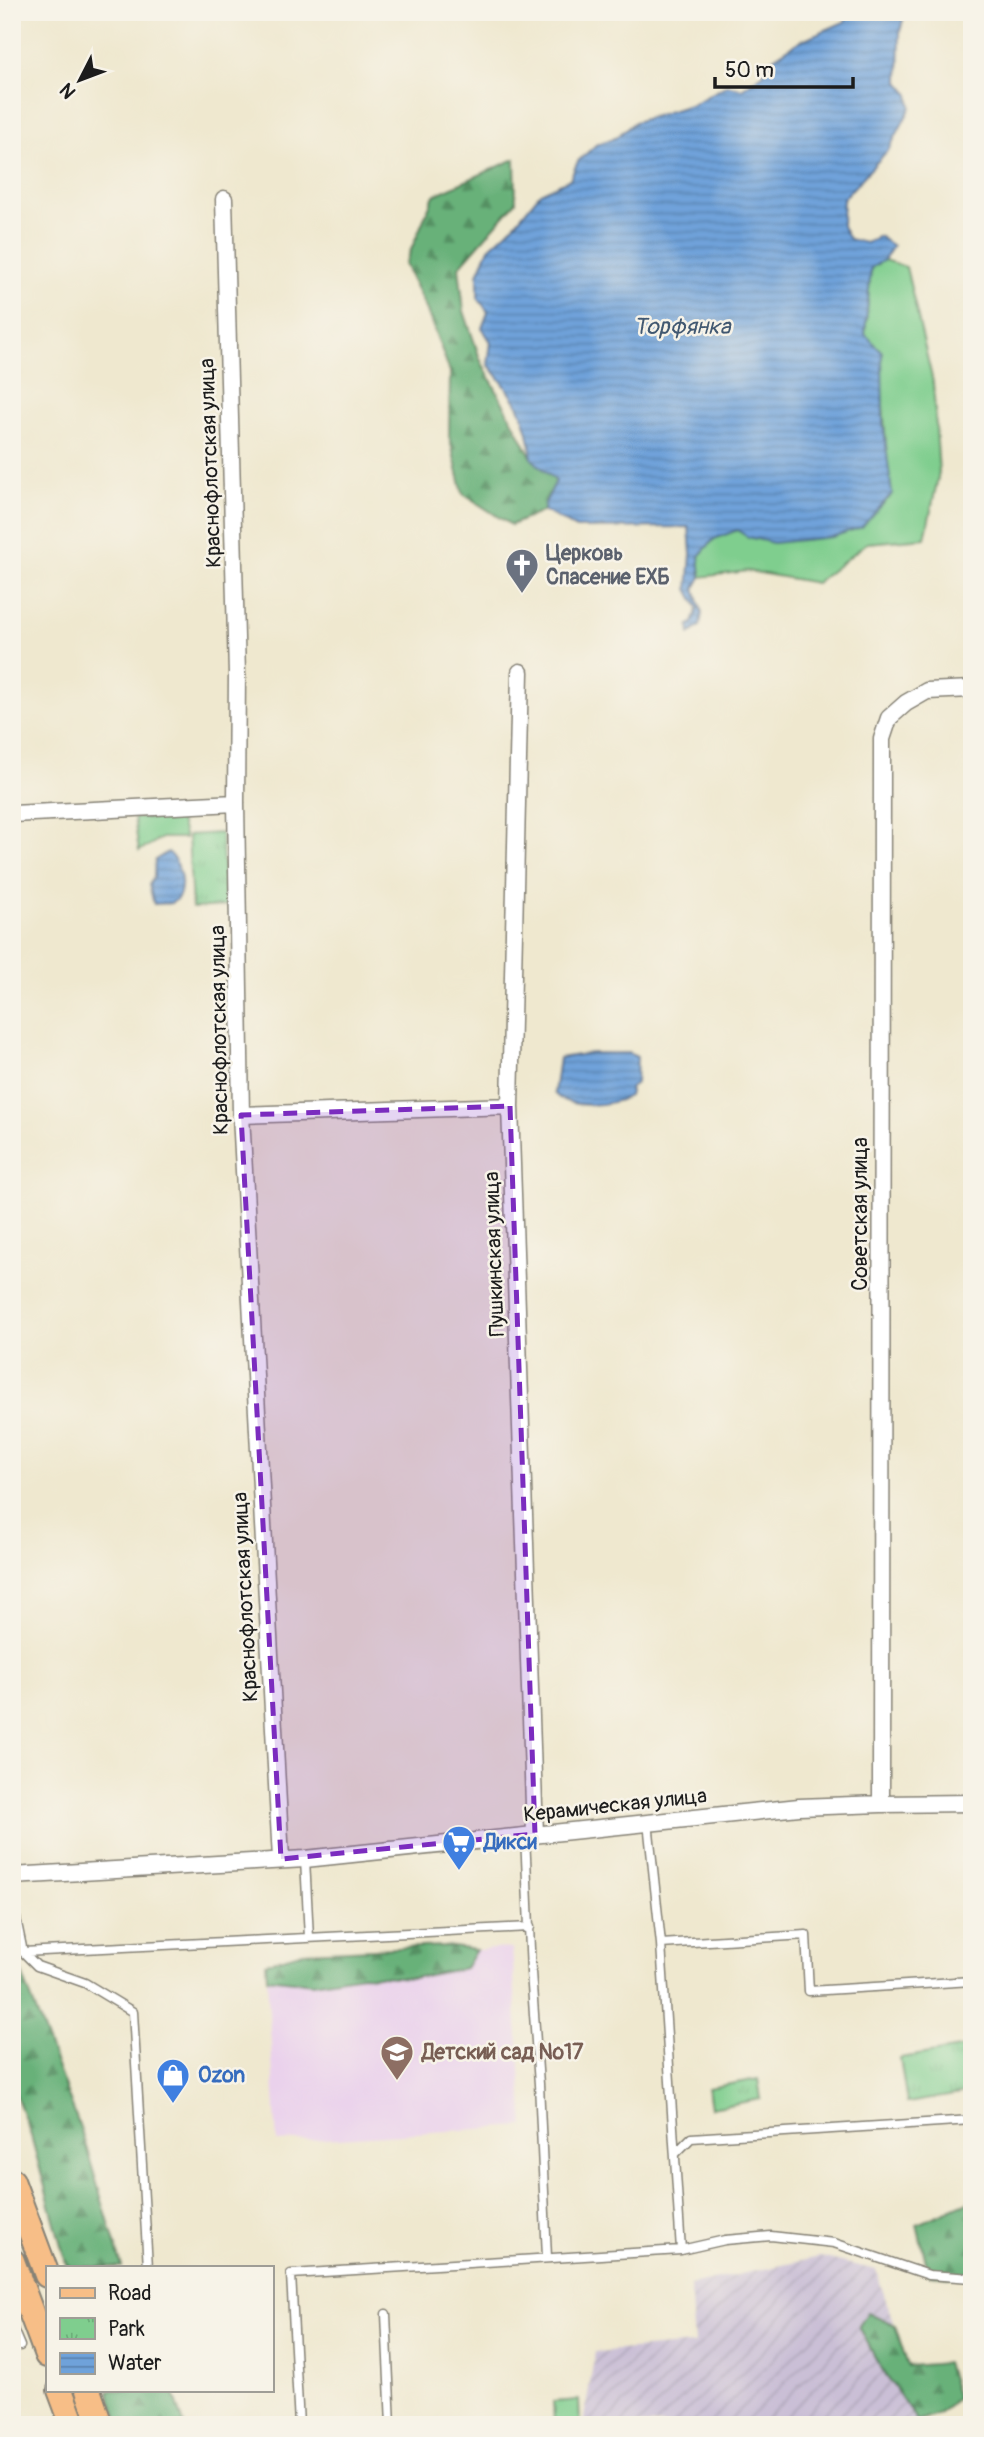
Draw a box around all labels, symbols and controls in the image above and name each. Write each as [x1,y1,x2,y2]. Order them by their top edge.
north arrow [46,46,116,116]
scale bar [715,46,853,90]
text: 50 m [725,57,774,84]
text: N [55,78,81,104]
water label: Торфянка [633,312,732,341]
street label: Краснофлотская улица [193,358,228,568]
place label: Церковь Спасение ЕХБ [546,540,670,591]
church icon: Церковь Спасение ЕХБ [503,546,541,595]
street label: Краснофлотская улица [204,925,235,1135]
street label: Советская улица [847,1137,874,1291]
street label: Пушкинская улица [478,1171,511,1337]
street label: Краснофлотская улица [227,1491,264,1702]
street label: Керамическая улица [522,1782,708,1829]
supermarket icon: Дикси [440,1823,478,1872]
place label: Дикси [482,1829,537,1856]
school or university icon: Детский сад №17 [378,2033,416,2082]
place label: Детский сад №17 [420,2039,584,2066]
shop icon: Ozon [154,2056,192,2105]
place label: Ozon [198,2062,245,2089]
legend [46,2266,273,2392]
text: Road [108,2280,152,2307]
text: Park [108,2316,145,2343]
text: Water [108,2350,162,2377]

